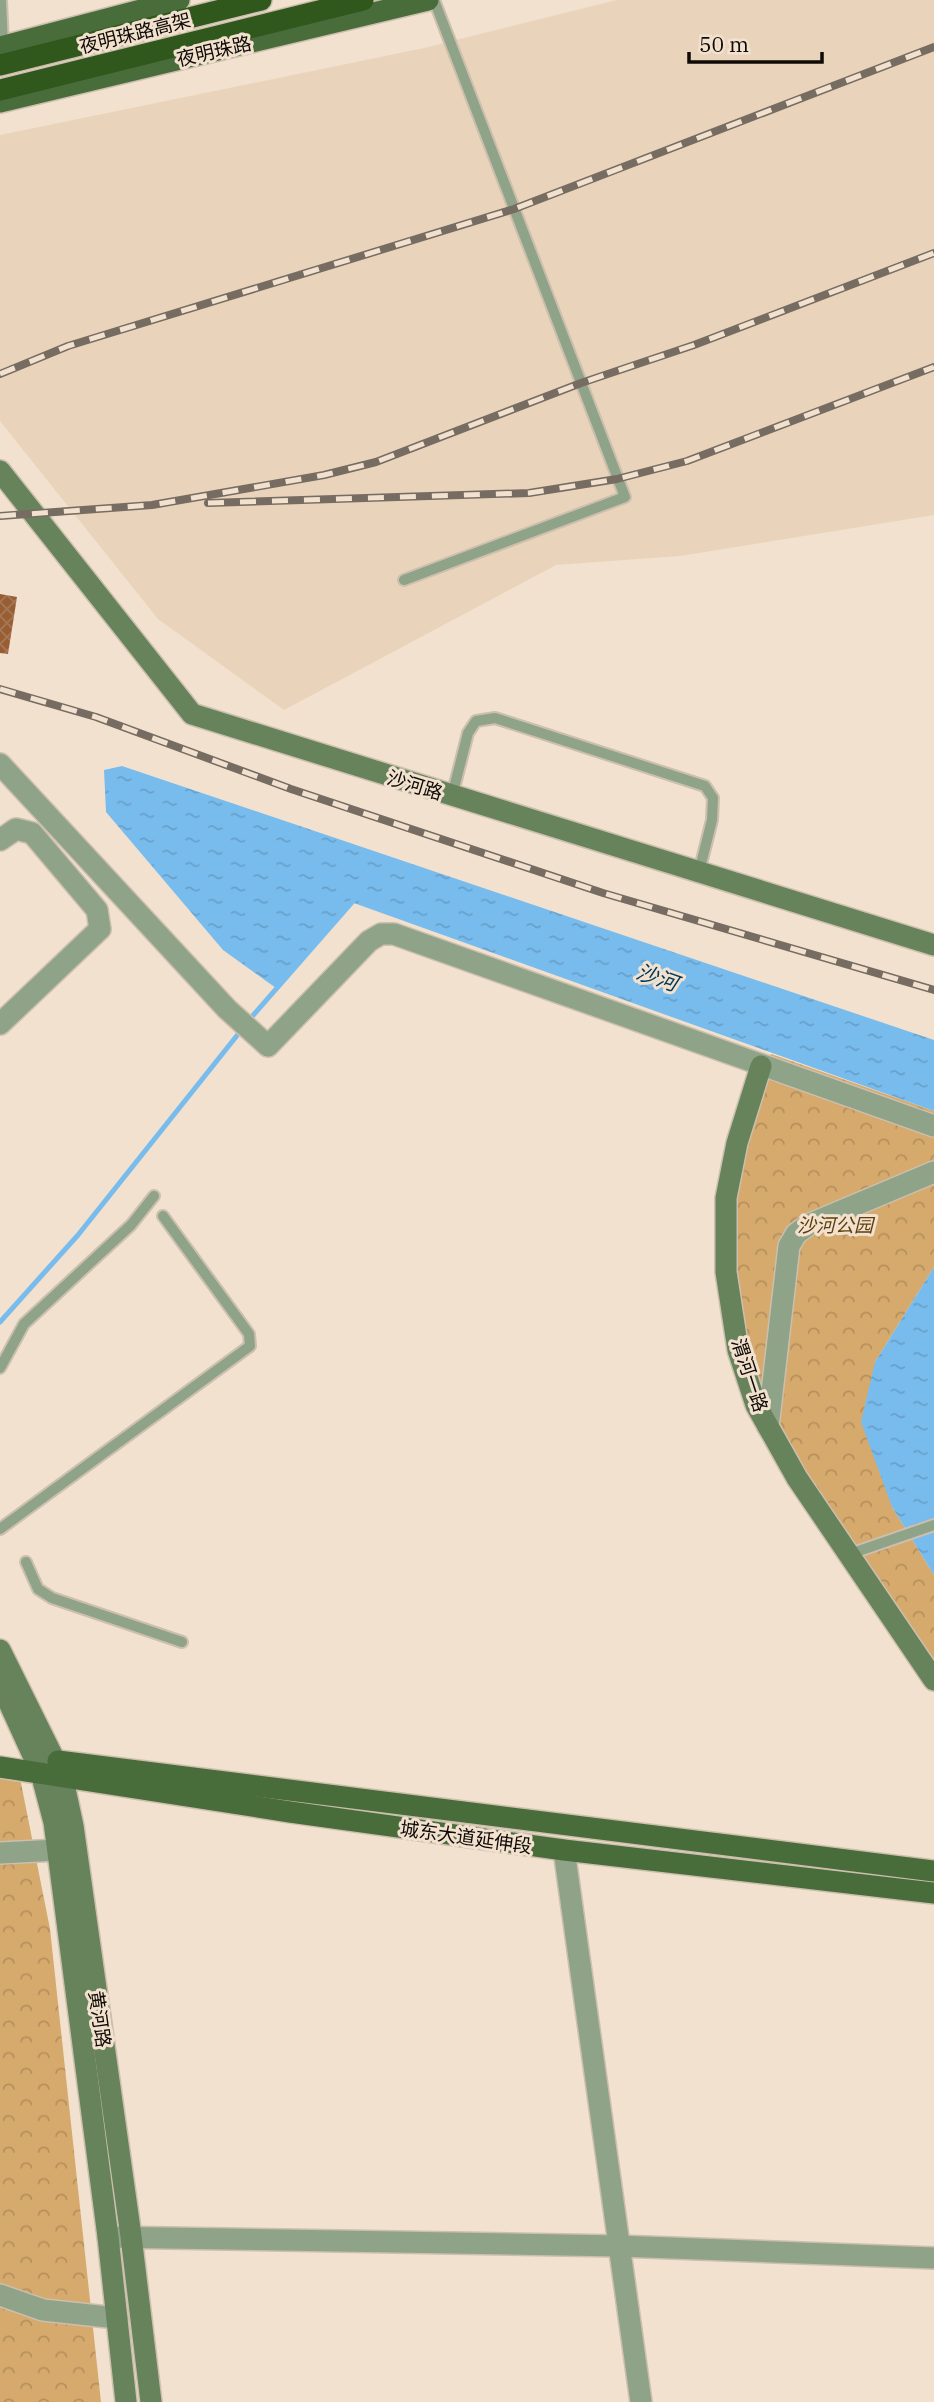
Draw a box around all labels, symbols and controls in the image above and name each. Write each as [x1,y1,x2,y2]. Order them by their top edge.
street label: 夜明珠路高架 [77,8,193,58]
scale bar [689,21,822,65]
text: 50 m [699,30,749,58]
street label: 夜明珠路 [174,31,254,71]
street label: 沙河路 [384,765,446,805]
water label: 沙河 [633,957,686,998]
park label: 沙河公园 [797,1213,876,1237]
street label: 渭河一路 [727,1335,773,1415]
street label: 城东大道延伸段 [398,1816,534,1858]
street label: 黄河路 [84,1989,116,2049]

